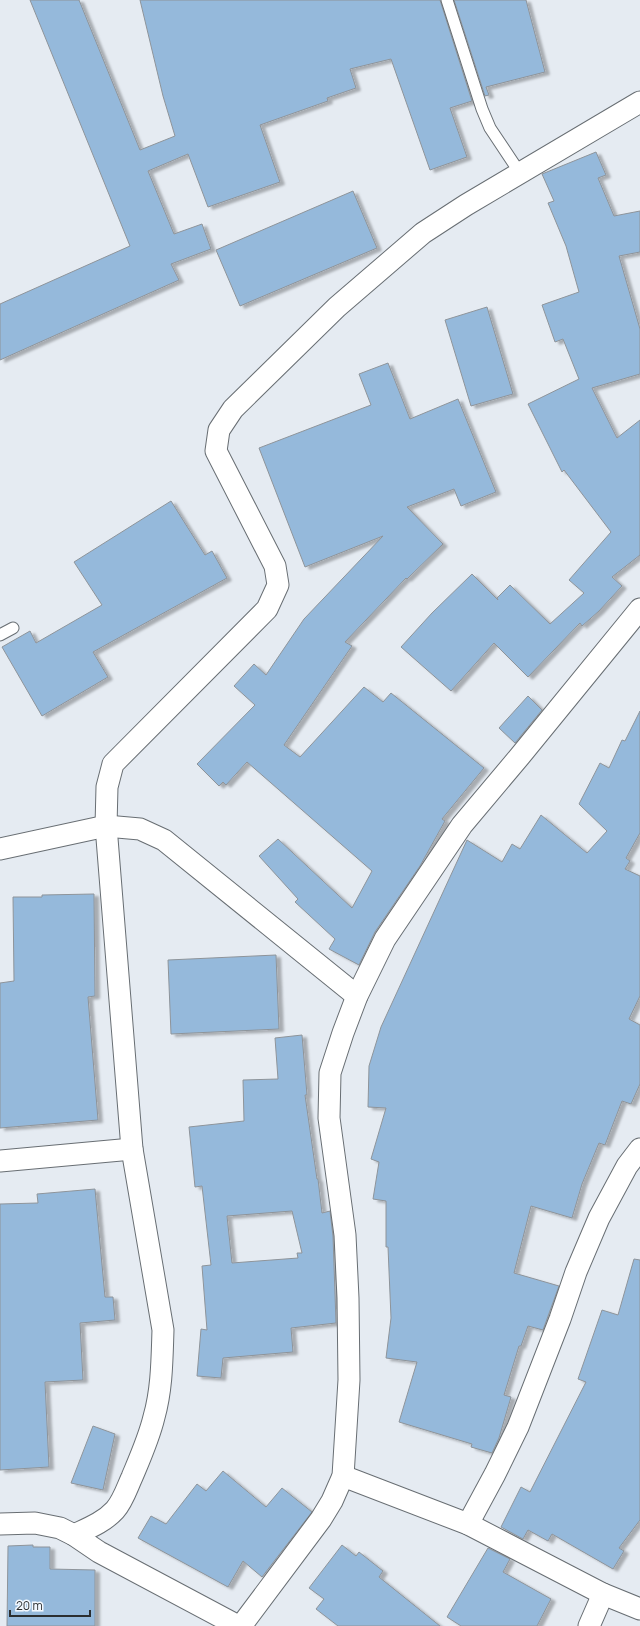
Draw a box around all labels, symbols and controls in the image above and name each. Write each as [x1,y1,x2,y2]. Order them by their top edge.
scale bar [10,1592,90,1618]
text: 20 m [16,1597,43,1614]

